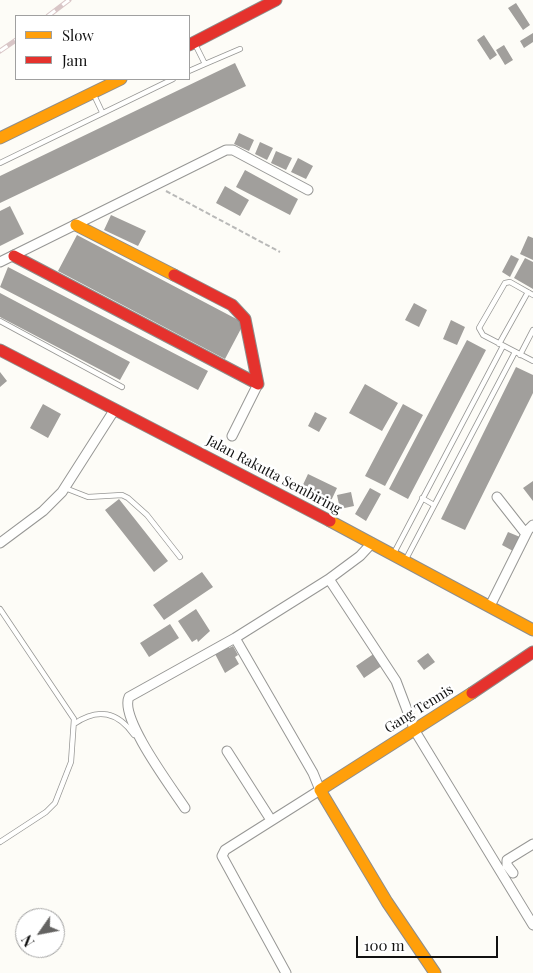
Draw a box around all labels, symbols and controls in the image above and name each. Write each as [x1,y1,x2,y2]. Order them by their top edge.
legend [15,15,190,80]
text: Slow [62,25,94,45]
text: Jam [62,50,87,70]
street label: Jalan Rakutta Sembiring [204,432,344,518]
street label: Gang Tennis [381,681,457,737]
north arrow [15,908,65,958]
scale bar [358,926,500,958]
text: N [17,931,39,950]
text: 100 m [364,935,405,955]

